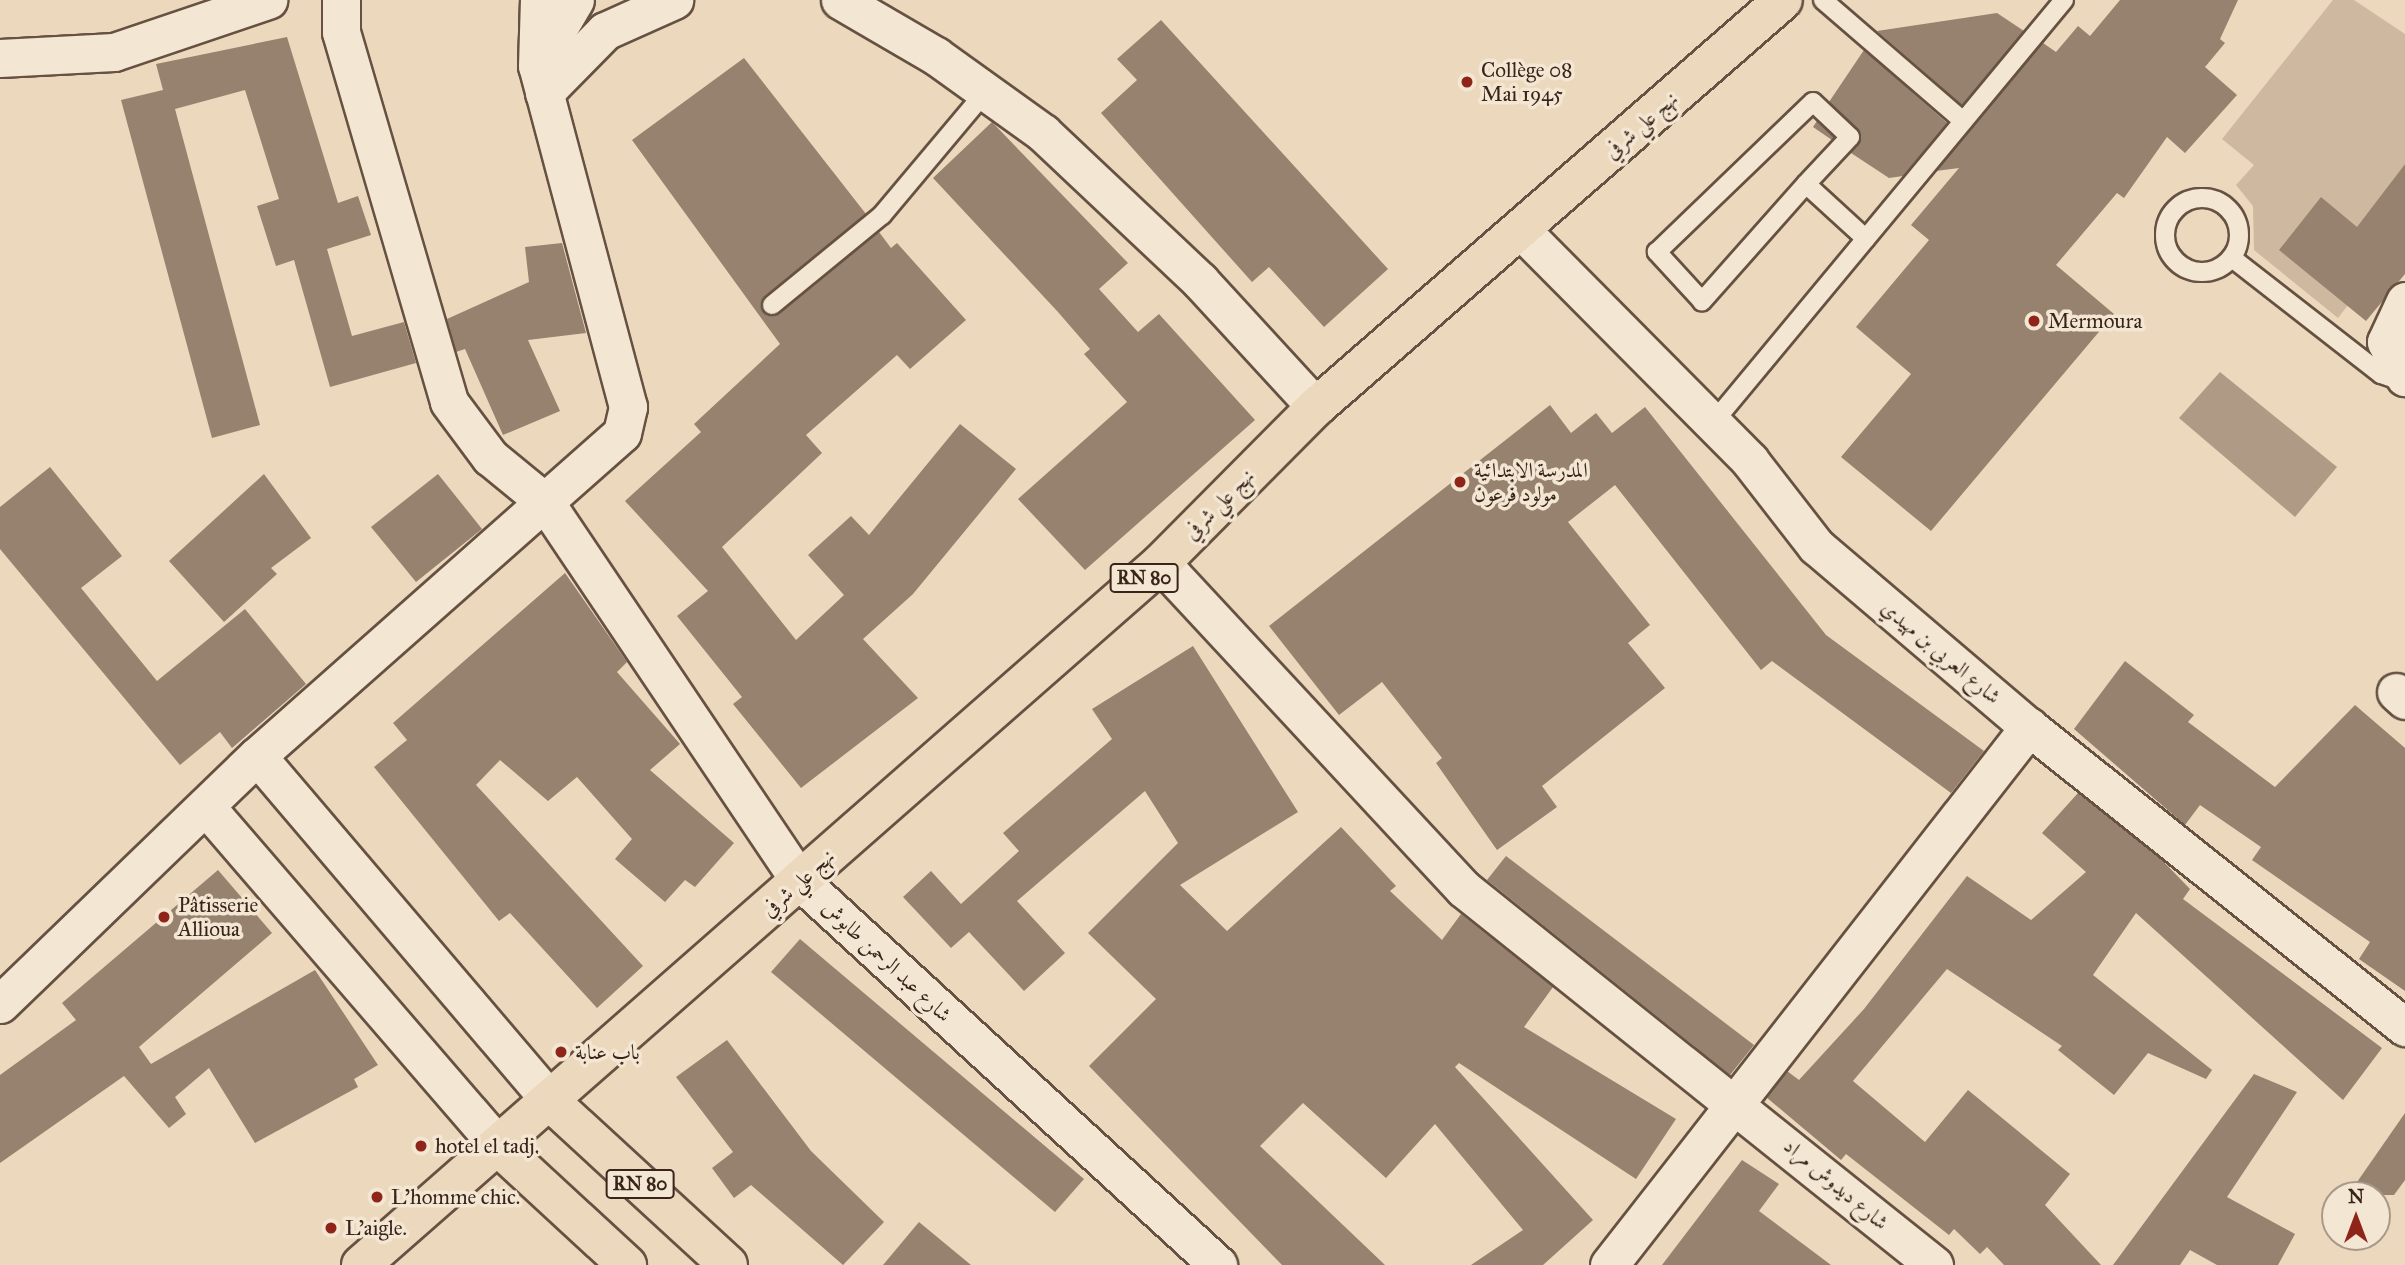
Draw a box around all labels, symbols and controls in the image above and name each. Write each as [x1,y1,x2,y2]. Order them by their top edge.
place label: Collège 08 Mai 1945 [1481,57,1572,107]
marker: Collège 08 Mai 1945 [1459,74,1475,90]
street label: نهج علي شرفي [1599,86,1683,164]
place label: Mermoura [2048,308,2142,334]
marker: Mermoura [2026,313,2042,329]
place label: المدرسة الابتدائية مولود فرعون [1474,457,1588,507]
street label: نهج علي شرفي [1178,463,1260,545]
marker: المدرسة الابتدائية مولود فرعون [1452,474,1468,490]
road number: RN 80 [1109,562,1179,594]
street label: شارع العربي بن مهيدي [1876,595,2006,709]
street label: نهج علي شرفي [756,844,840,922]
place label: Pâtisserie Allioua [178,892,258,942]
street label: شارع عبد الرحمن طابوش [817,895,957,1027]
marker: Pâtisserie Allioua [156,909,172,925]
place label: باب عنابة [575,1039,640,1065]
marker: باب عنابة [553,1044,569,1060]
place label: hotel el tadj. [435,1133,539,1159]
street label: شارع ديدوش مراد [1778,1133,1894,1235]
marker: hotel el tadj. [413,1138,429,1154]
road number: RN 80 [605,1168,675,1200]
north arrow [2321,1181,2391,1251]
place label: L'homme chic. [391,1184,520,1210]
text: N [2348,1185,2364,1208]
marker: L'homme chic. [369,1189,385,1205]
place label: L'aigle. [345,1215,407,1241]
marker: L'aigle. [323,1220,339,1236]

